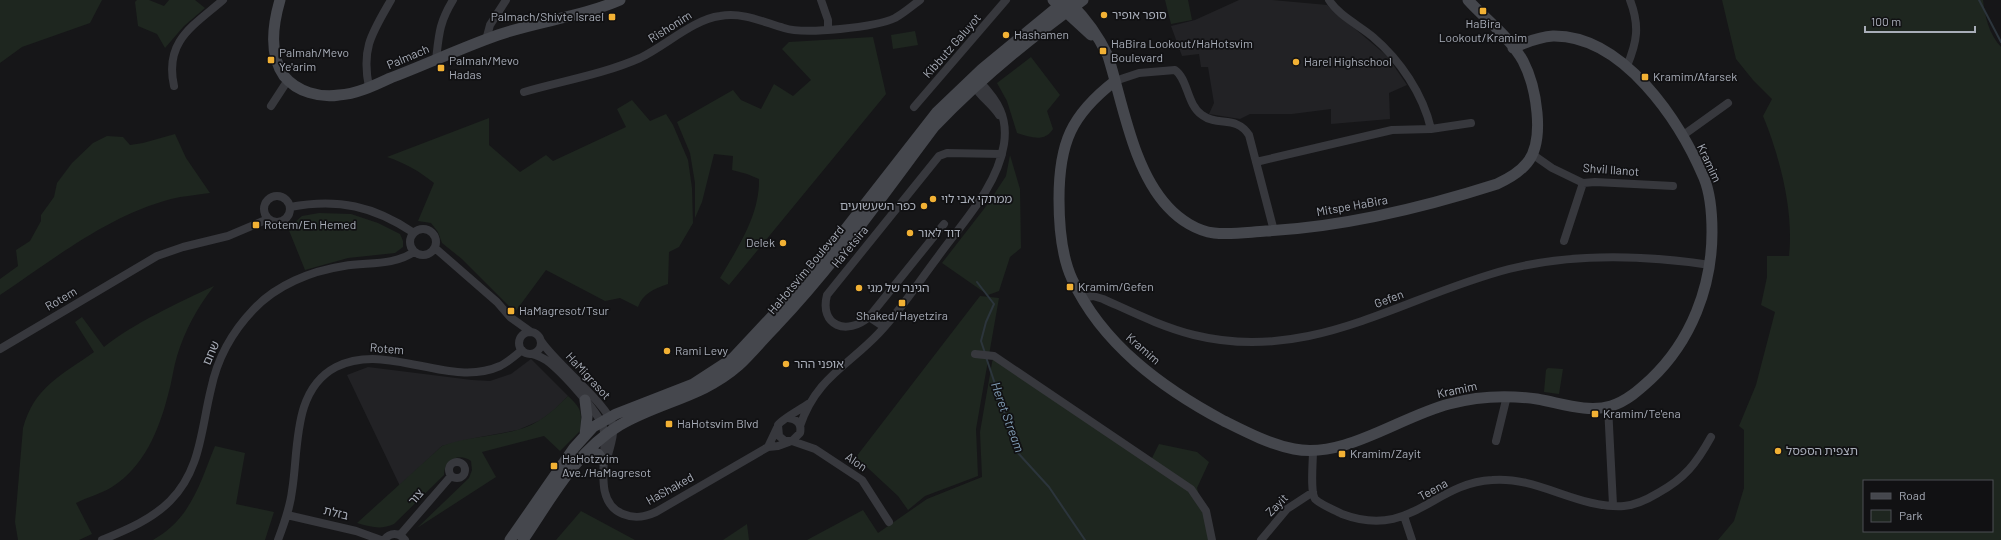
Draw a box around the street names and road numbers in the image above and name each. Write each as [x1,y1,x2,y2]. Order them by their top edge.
street label: Rishonim [645,7,694,45]
street label: Kibbutz Galuyot [919,10,983,80]
street label: Palmach [384,41,431,71]
street label: Kramim [1695,141,1725,184]
street label: Shvil Ilanot [1582,160,1640,178]
street label: Mitspe HaBira [1315,192,1389,218]
street label: HaHotsvim Boulevard [764,222,846,316]
street label: HaYetsira [828,223,870,270]
street label: Rotem [42,283,79,313]
street label: Gefen [1372,286,1405,310]
street label: Kramim [1124,330,1164,367]
street label: שחם [199,338,221,367]
street label: Rotem [369,340,405,356]
street label: HaMigrasot [563,349,614,402]
street label: Kramim [1435,378,1478,400]
street label: Alon [843,449,870,473]
street label: HaShaked [643,469,696,507]
street label: Teena [1415,475,1450,503]
street label: צור [405,485,426,507]
street label: Zayit [1262,490,1290,518]
street label: בזלת [322,502,350,522]

